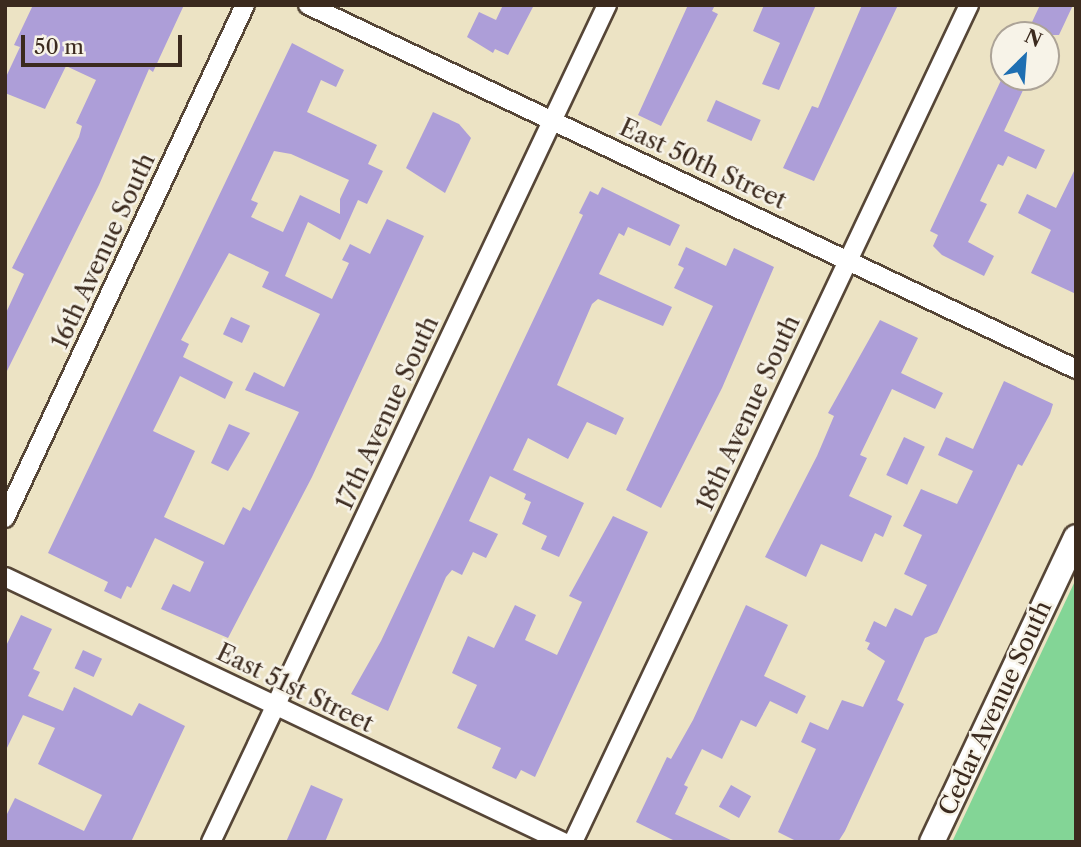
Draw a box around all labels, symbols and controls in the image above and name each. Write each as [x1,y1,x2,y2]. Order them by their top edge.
scale bar [24,21,186,65]
north arrow [990,21,1060,91]
text: N [1021,24,1046,52]
text: 50 m [34,34,84,59]
street label: East 50th Street [615,113,791,215]
street label: 16th Avenue South [45,148,161,354]
street label: 18th Avenue South [690,310,806,516]
street label: 17th Avenue South [329,311,445,515]
street label: Cedar Avenue South [932,596,1058,820]
street label: East 51st Street [212,638,378,738]

